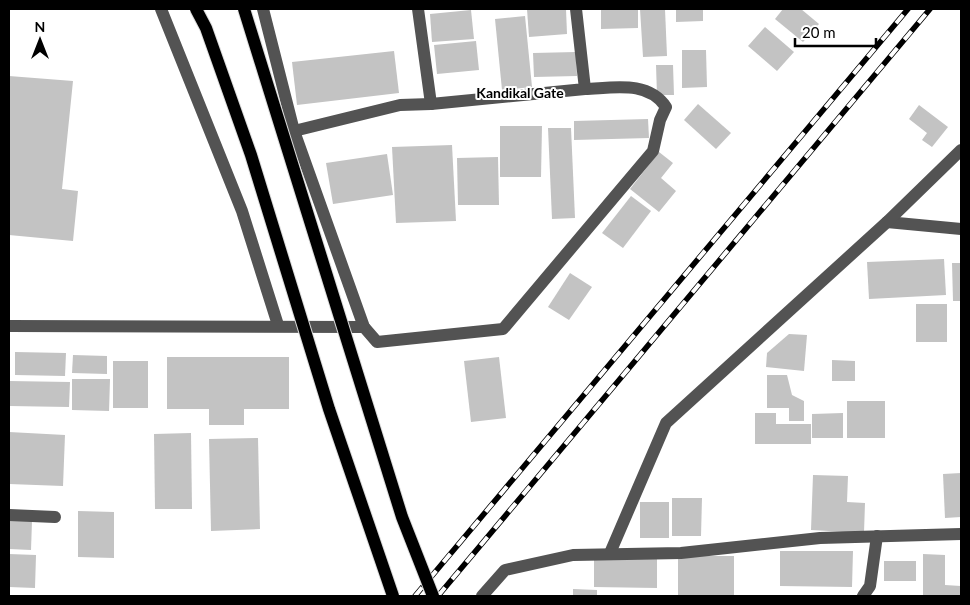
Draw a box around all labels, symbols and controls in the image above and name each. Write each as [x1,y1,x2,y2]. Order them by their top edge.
north arrow [15,15,65,65]
scale bar [795,15,876,47]
text: N [35,18,45,35]
text: 20 m [802,23,836,41]
district label: Kandikal Gate [476,84,564,101]

